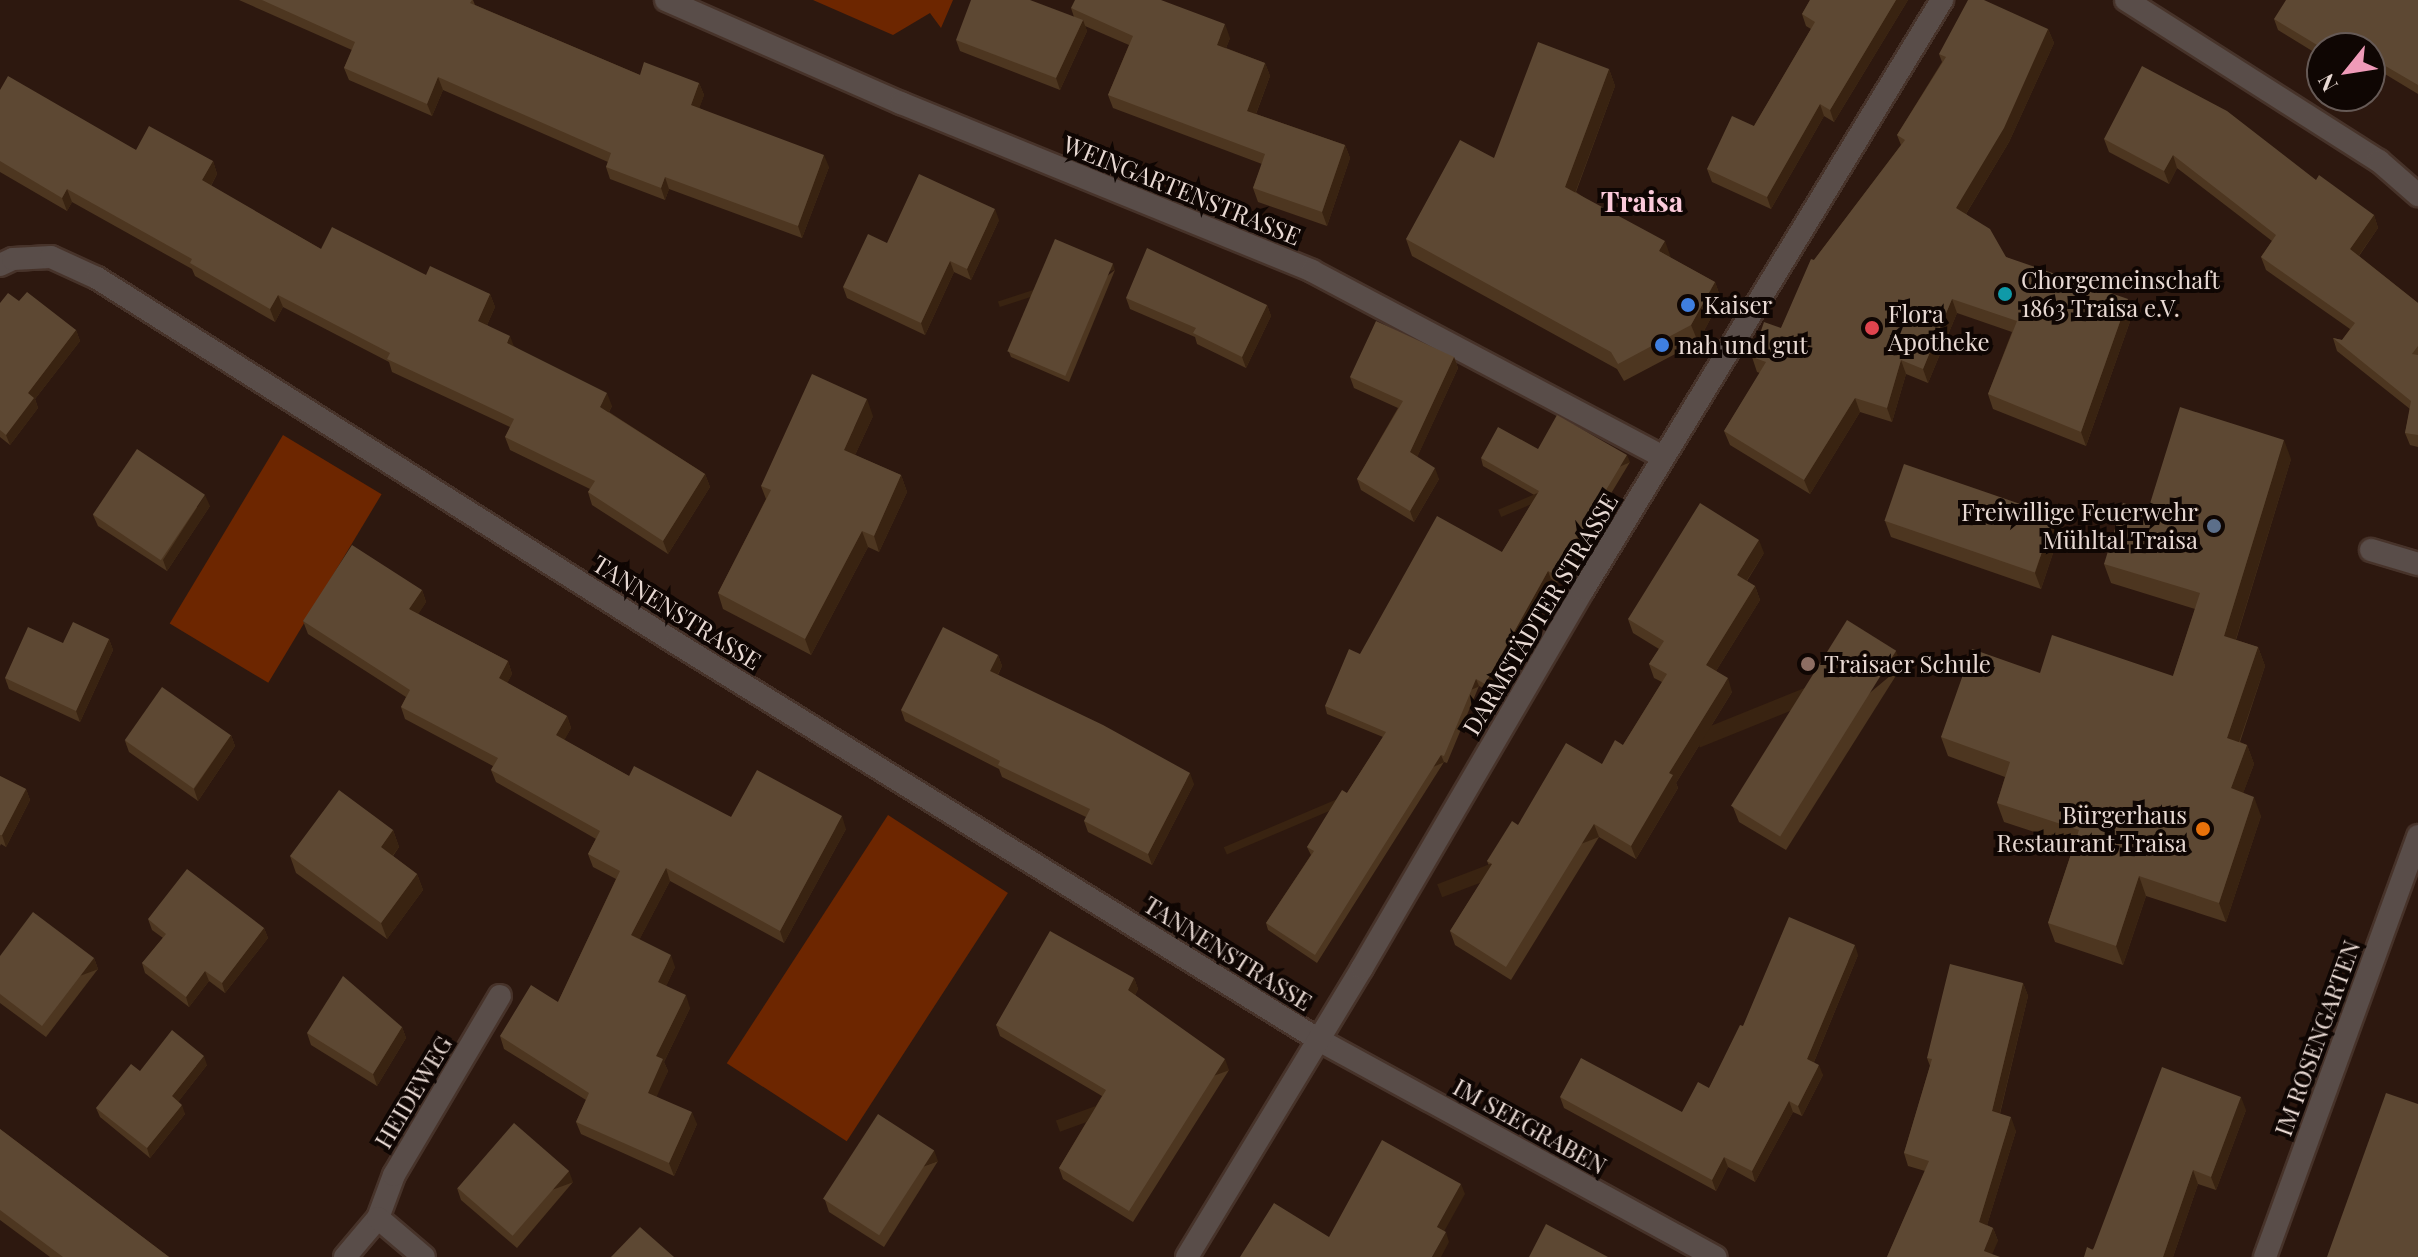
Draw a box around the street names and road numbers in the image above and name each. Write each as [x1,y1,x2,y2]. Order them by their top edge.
street label: WEINGARTENSTRASSE [1059,129,1305,251]
street label: DARMSTÄDTER STRASSE [1456,488,1624,740]
street label: TANNENSTRASSE [588,549,766,675]
street label: TANNENSTRASSE [1139,890,1317,1016]
street label: IM ROSENGARTEN [2268,936,2366,1140]
street label: HEIDEWEG [368,1031,458,1153]
street label: IM SEEGRABEN [1448,1072,1612,1180]

